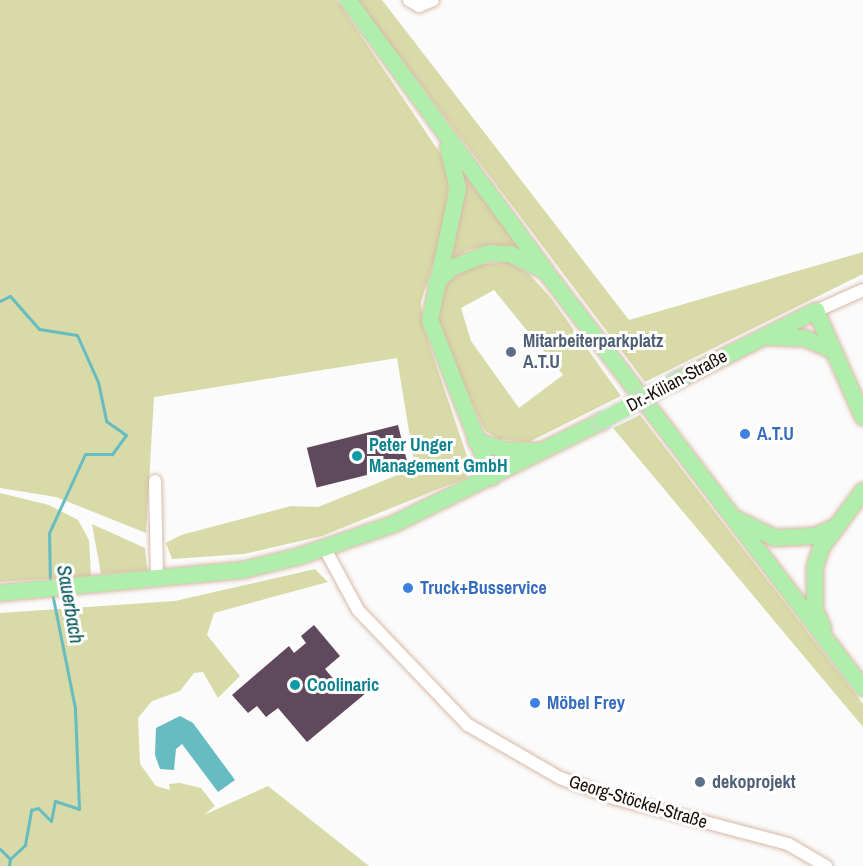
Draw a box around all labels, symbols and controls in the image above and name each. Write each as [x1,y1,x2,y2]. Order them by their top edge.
place label: Mitarbeiterparkplatz A.T.U [523,331,663,374]
marker: Mitarbeiterparkplatz A.T.U [504,345,518,359]
street label: Dr.-Kilian-Straße [623,345,731,417]
place label: A.T.U [757,423,794,445]
marker: A.T.U [738,427,752,441]
place label: Peter Unger Management GmbH [369,435,508,478]
marker: Peter Unger Management GmbH [350,449,364,463]
water label: Sauerbach [52,563,90,645]
place label: Truck+Busservice [420,577,547,599]
marker: Truck+Busservice [401,581,415,595]
place label: Coolinaric [307,674,379,696]
marker: Coolinaric [288,678,302,692]
place label: Möbel Frey [547,692,625,714]
marker: Möbel Frey [528,696,542,710]
street label: Georg-Stöckel-Straße [566,771,710,833]
place label: dekoprojekt [712,771,796,793]
marker: dekoprojekt [693,775,707,789]

